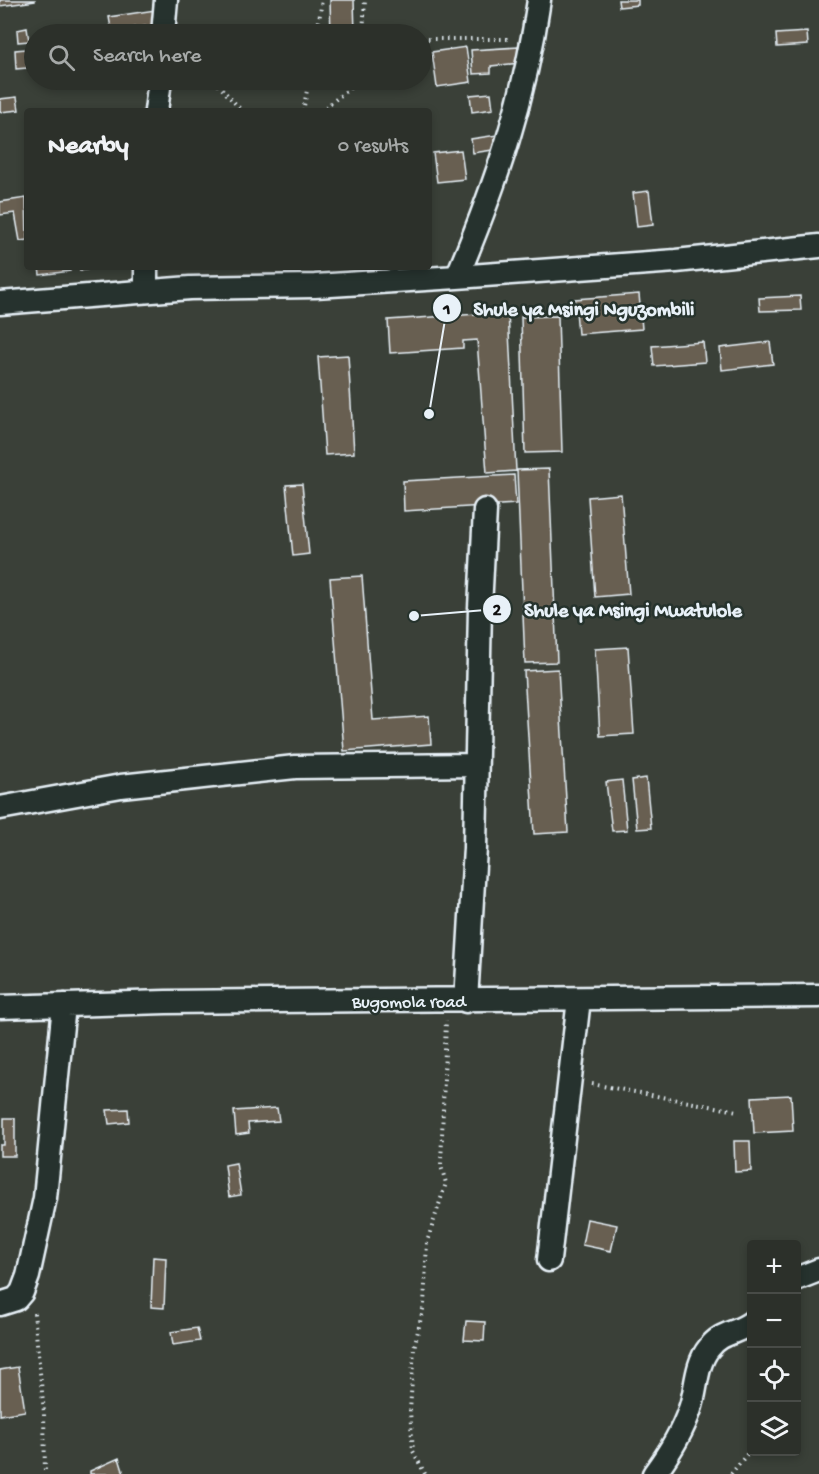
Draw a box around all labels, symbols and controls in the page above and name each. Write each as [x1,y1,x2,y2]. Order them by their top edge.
search box [24,24,432,90]
icon: search [45,41,78,74]
text: Search here [93,44,201,70]
text: Nearby [48,132,129,163]
text: 0 results [338,136,408,159]
callout: Shule ya Msingi Nguzombili [432,289,707,327]
text: 1 [442,300,451,321]
text: Shule ya Msingi Nguzombili [474,300,694,323]
callout: Shule ya Msingi Mwatulole [482,590,754,628]
text: 2 [493,601,502,622]
text: Shule ya Msingi Mwatulole [524,601,742,624]
street label: Bugomola road [351,993,467,1014]
map controls [747,1240,801,1456]
button: + [747,1240,801,1294]
button: − [747,1294,801,1348]
button: locate [747,1348,801,1402]
button: layers [747,1402,801,1456]

